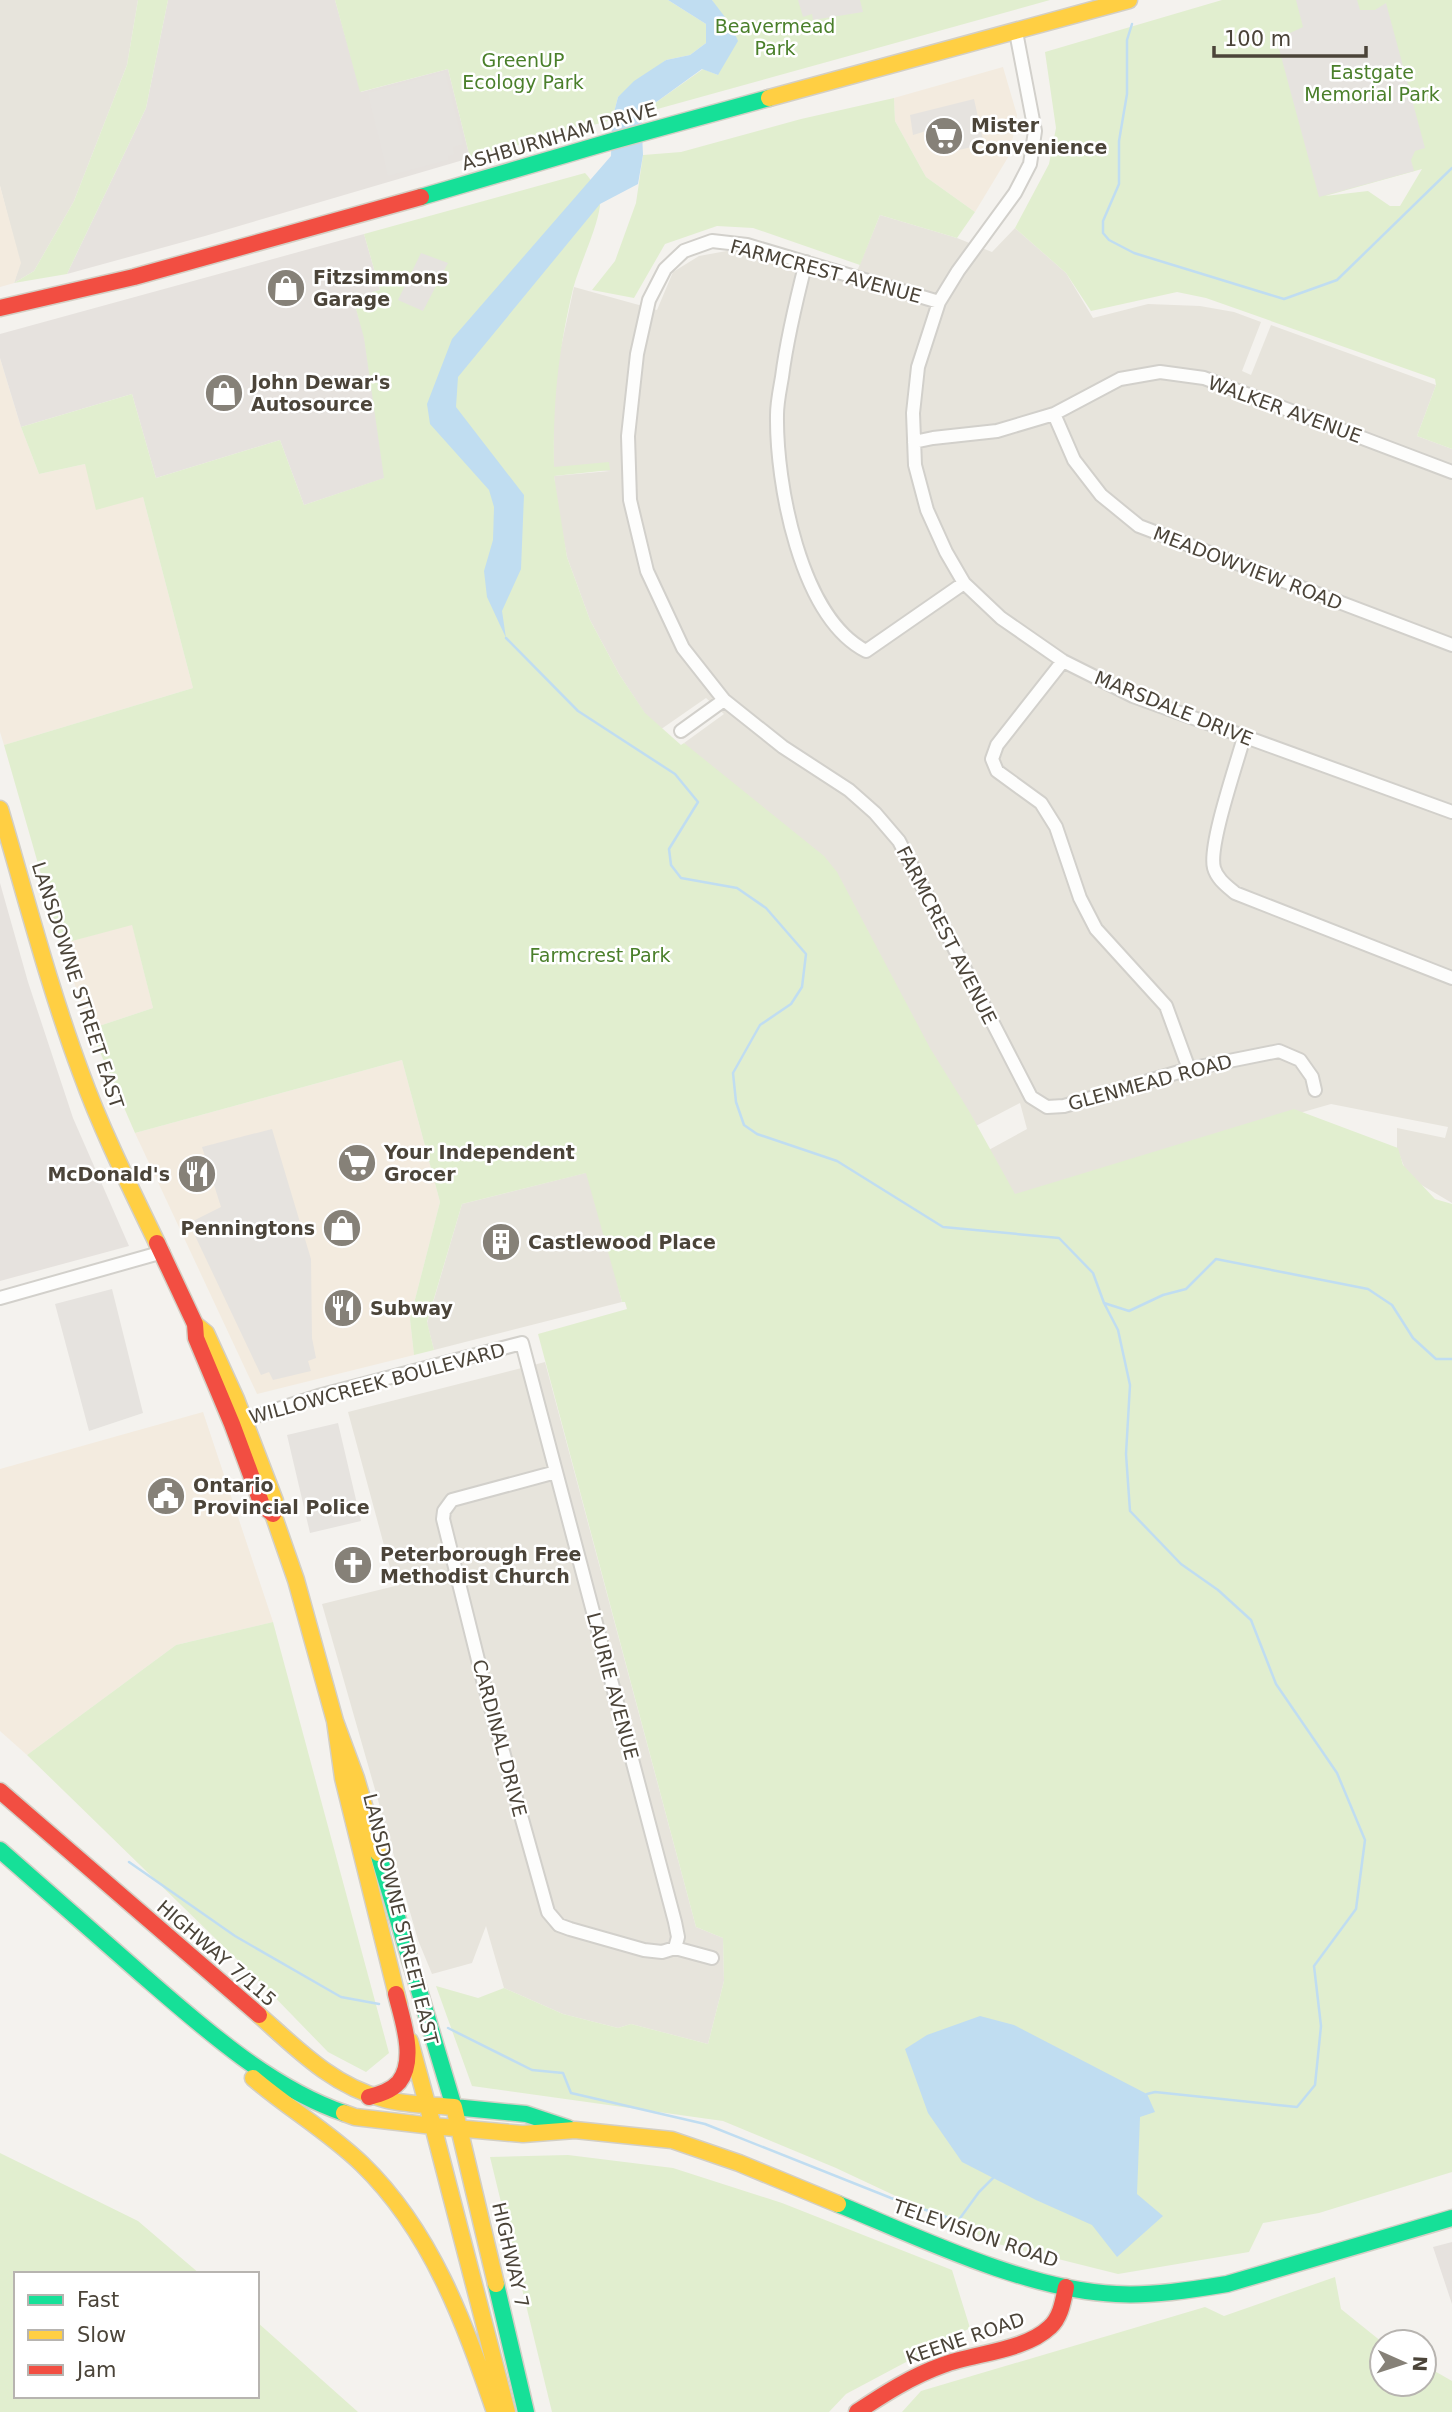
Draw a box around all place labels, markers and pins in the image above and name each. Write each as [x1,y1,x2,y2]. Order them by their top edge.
place label: Mister Convenience [971,114,1107,158]
supermarket icon: Mister Convenience [923,115,965,157]
place label: Fitzsimmons Garage [313,266,448,310]
shop icon: Fitzsimmons Garage [265,267,307,309]
place label: John Dewar's Autosource [249,371,390,415]
shop icon: John Dewar's Autosource [203,372,245,414]
place label: Your Independent Grocer [383,1141,575,1185]
supermarket icon: Your Independent Grocer [336,1142,378,1184]
restaurant icon: McDonald's [176,1153,218,1195]
place label: McDonald's [47,1163,170,1185]
shop icon: Penningtons [321,1207,363,1249]
place label: Penningtons [181,1217,315,1239]
building icon: Castlewood Place [480,1221,522,1263]
place label: Castlewood Place [528,1231,716,1253]
restaurant icon: Subway [322,1287,364,1329]
place label: Subway [370,1297,454,1319]
place label: Ontario Provincial Police [193,1474,370,1518]
public building icon: Ontario Provincial Police [145,1475,187,1517]
place label: Peterborough Free Methodist Church [380,1543,581,1587]
church icon: Peterborough Free Methodist Church [332,1544,374,1586]

